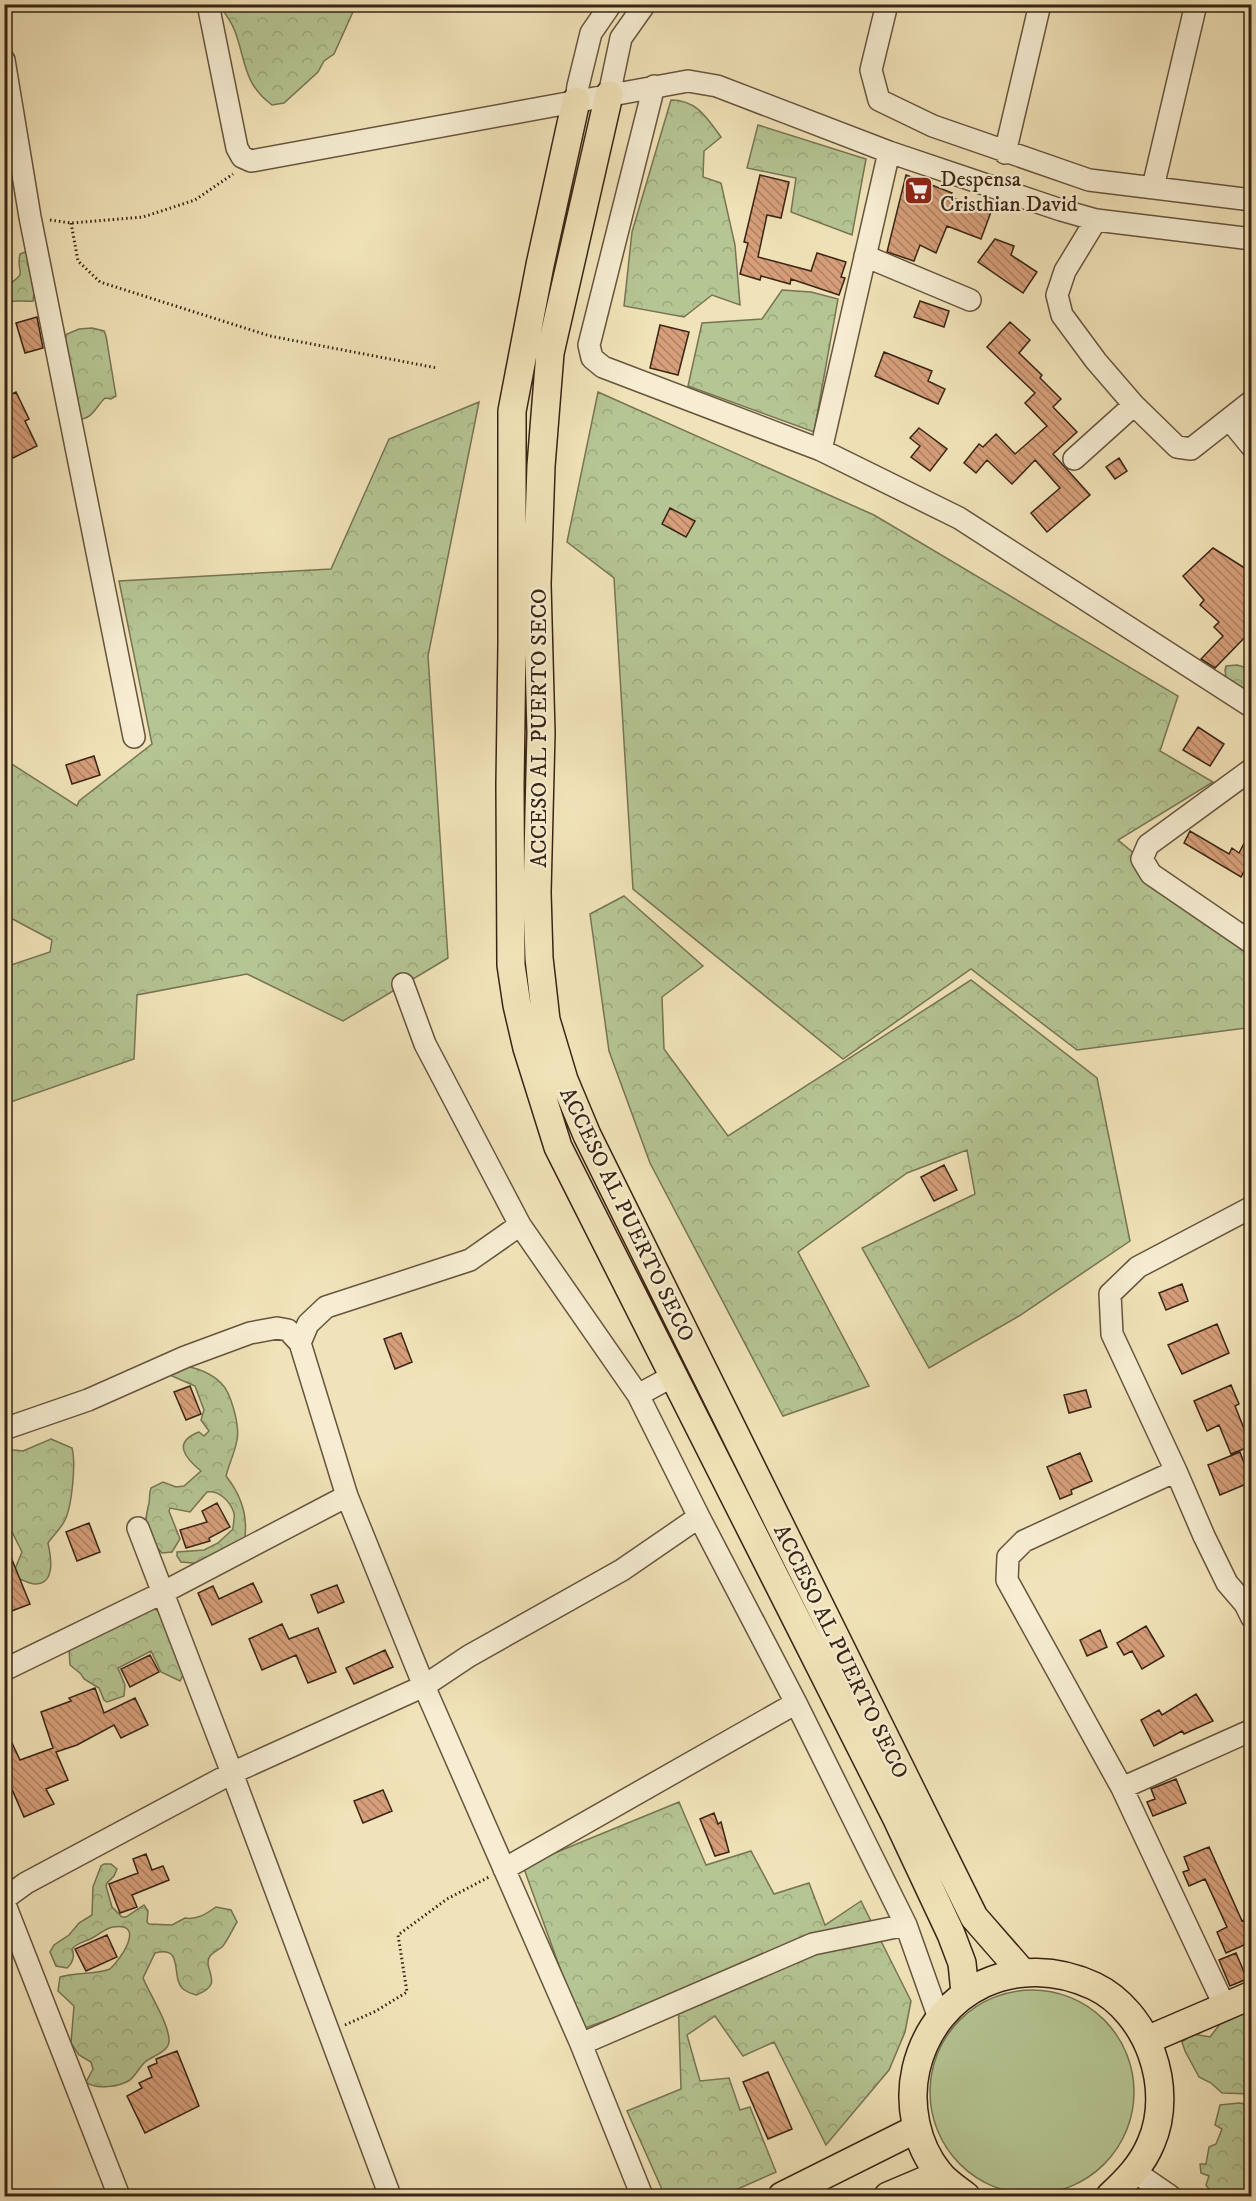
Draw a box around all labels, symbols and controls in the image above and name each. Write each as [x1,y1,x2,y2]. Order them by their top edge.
place label: Despensa Cristhian David [940,166,1078,218]
supermarket icon: Despensa Cristhian David [903,175,935,207]
street label: ACCESO AL PUERTO SECO [526,588,553,868]
street label: ACCESO AL PUERTO SECO [553,1083,700,1346]
street label: ACCESO AL PUERTO SECO [767,1520,914,1783]

